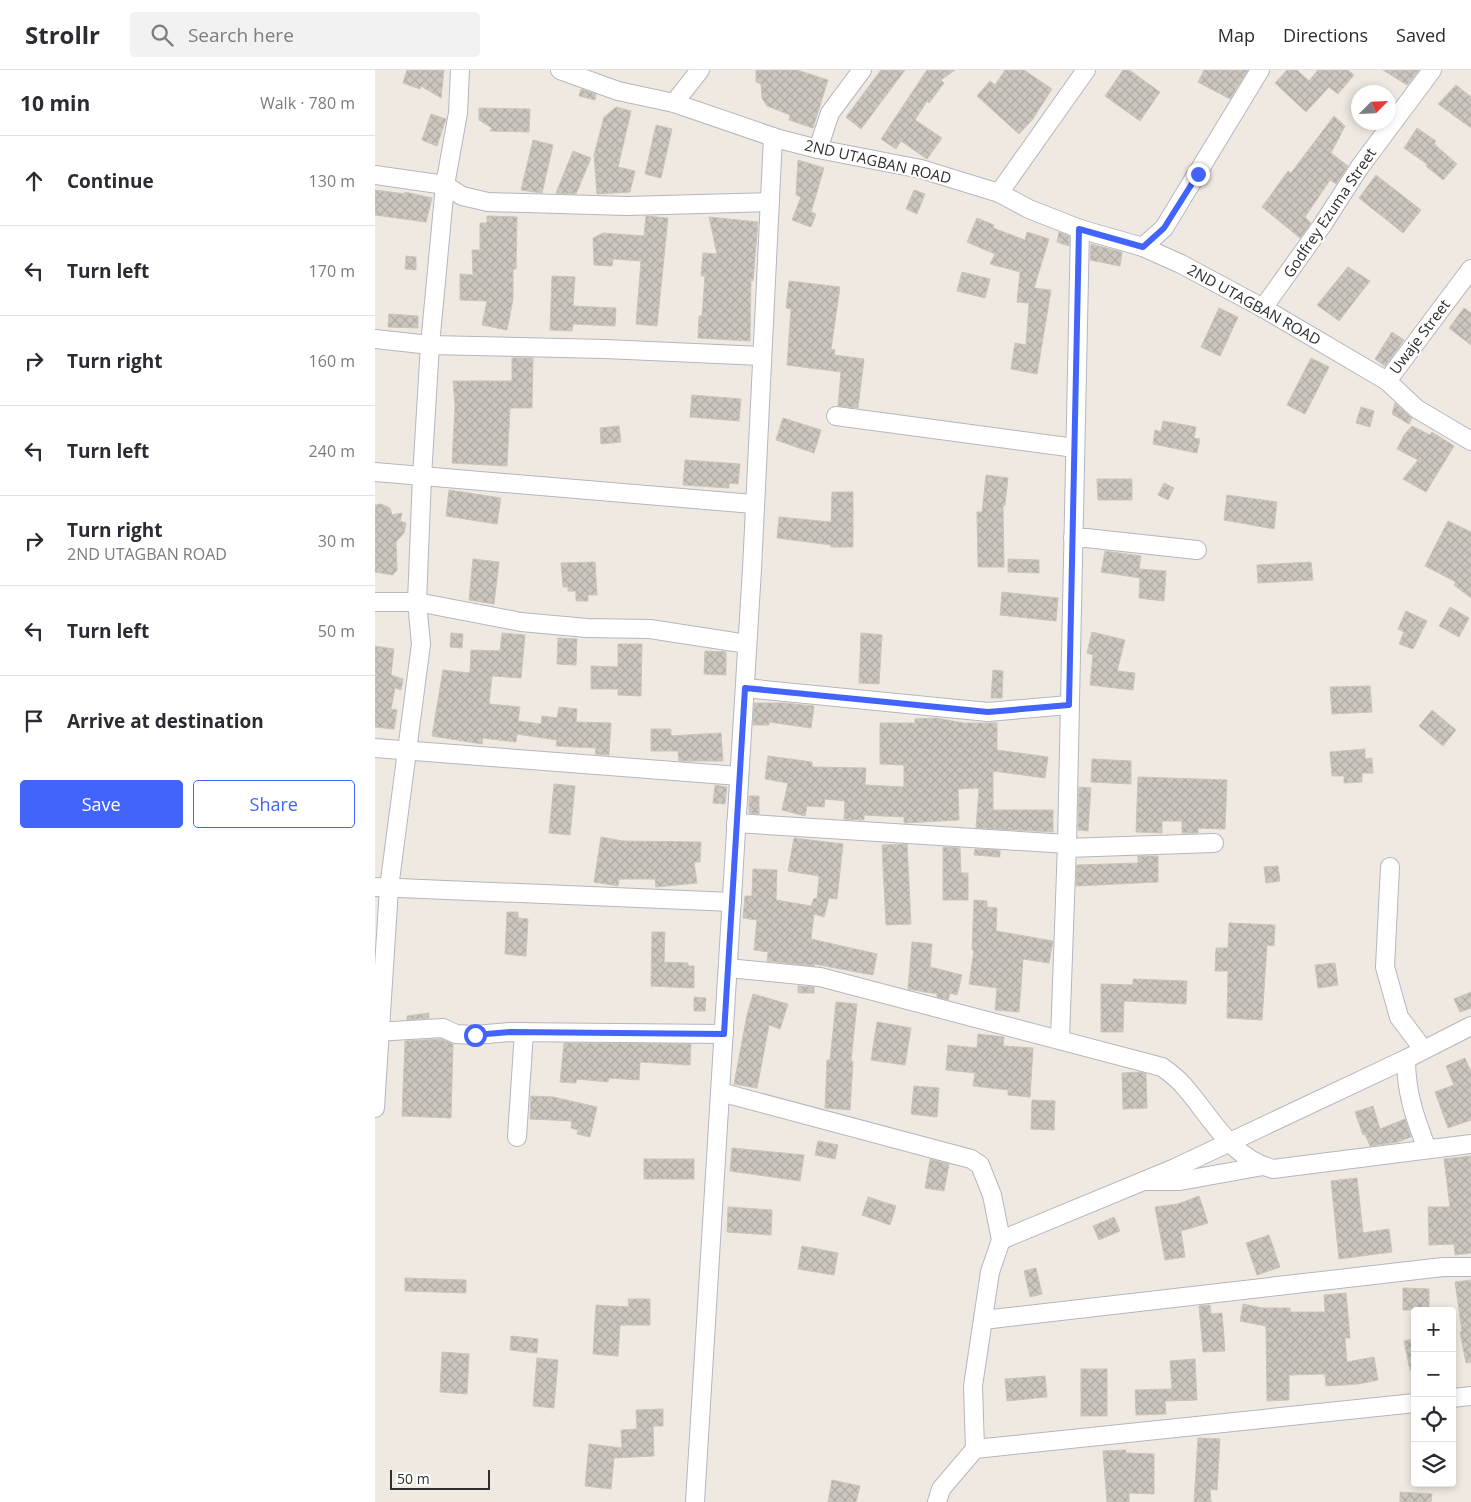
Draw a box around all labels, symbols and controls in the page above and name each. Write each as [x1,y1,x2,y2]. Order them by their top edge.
search box [130,12,480,57]
text: Strollr [25,18,100,51]
icon: search [148,21,176,49]
text: Search here [188,22,294,48]
text: Map [1218,23,1255,47]
text: Directions [1283,23,1368,47]
text: Saved [1396,23,1446,47]
north arrow [1351,85,1396,130]
text: 10 min [20,89,90,117]
text: Walk · 780 m [260,92,355,114]
street label: 2ND UTAGBAN ROAD [803,134,954,188]
street label: Godfrey Ezuma Street [1278,144,1380,281]
route end [1187,163,1210,186]
icon: ahead [20,167,48,195]
text: Continue [67,168,154,194]
text: 130 m [309,170,355,192]
icon: left [20,257,48,285]
text: Turn left [67,258,149,284]
street label: 2ND UTAGBAN ROAD [1184,259,1325,349]
text: 170 m [309,260,355,282]
street label: Uwaje Street [1384,295,1454,378]
icon: right [20,347,48,375]
text: Turn right [67,348,162,374]
text: 160 m [309,350,355,372]
icon: left [20,437,48,465]
text: Turn left [67,438,149,464]
text: 240 m [309,440,355,462]
text: Turn right [67,517,162,543]
icon: right [20,527,48,555]
text: 30 m [318,530,355,552]
text: 2ND UTAGBAN ROAD [67,543,227,565]
icon: left [20,617,48,645]
text: Turn left [67,618,149,644]
text: 50 m [318,620,355,642]
icon: arrive [20,707,48,735]
text: Arrive at destination [67,708,264,734]
button: Save [20,780,183,828]
button: Share [193,780,355,828]
route start [464,1024,487,1047]
map controls [1411,1307,1456,1487]
button: + [1411,1307,1456,1352]
button: − [1411,1352,1456,1397]
button: locate [1411,1397,1456,1442]
button: layers [1411,1442,1456,1487]
scale bar [390,1467,490,1490]
text: 50 m [397,1469,430,1488]

